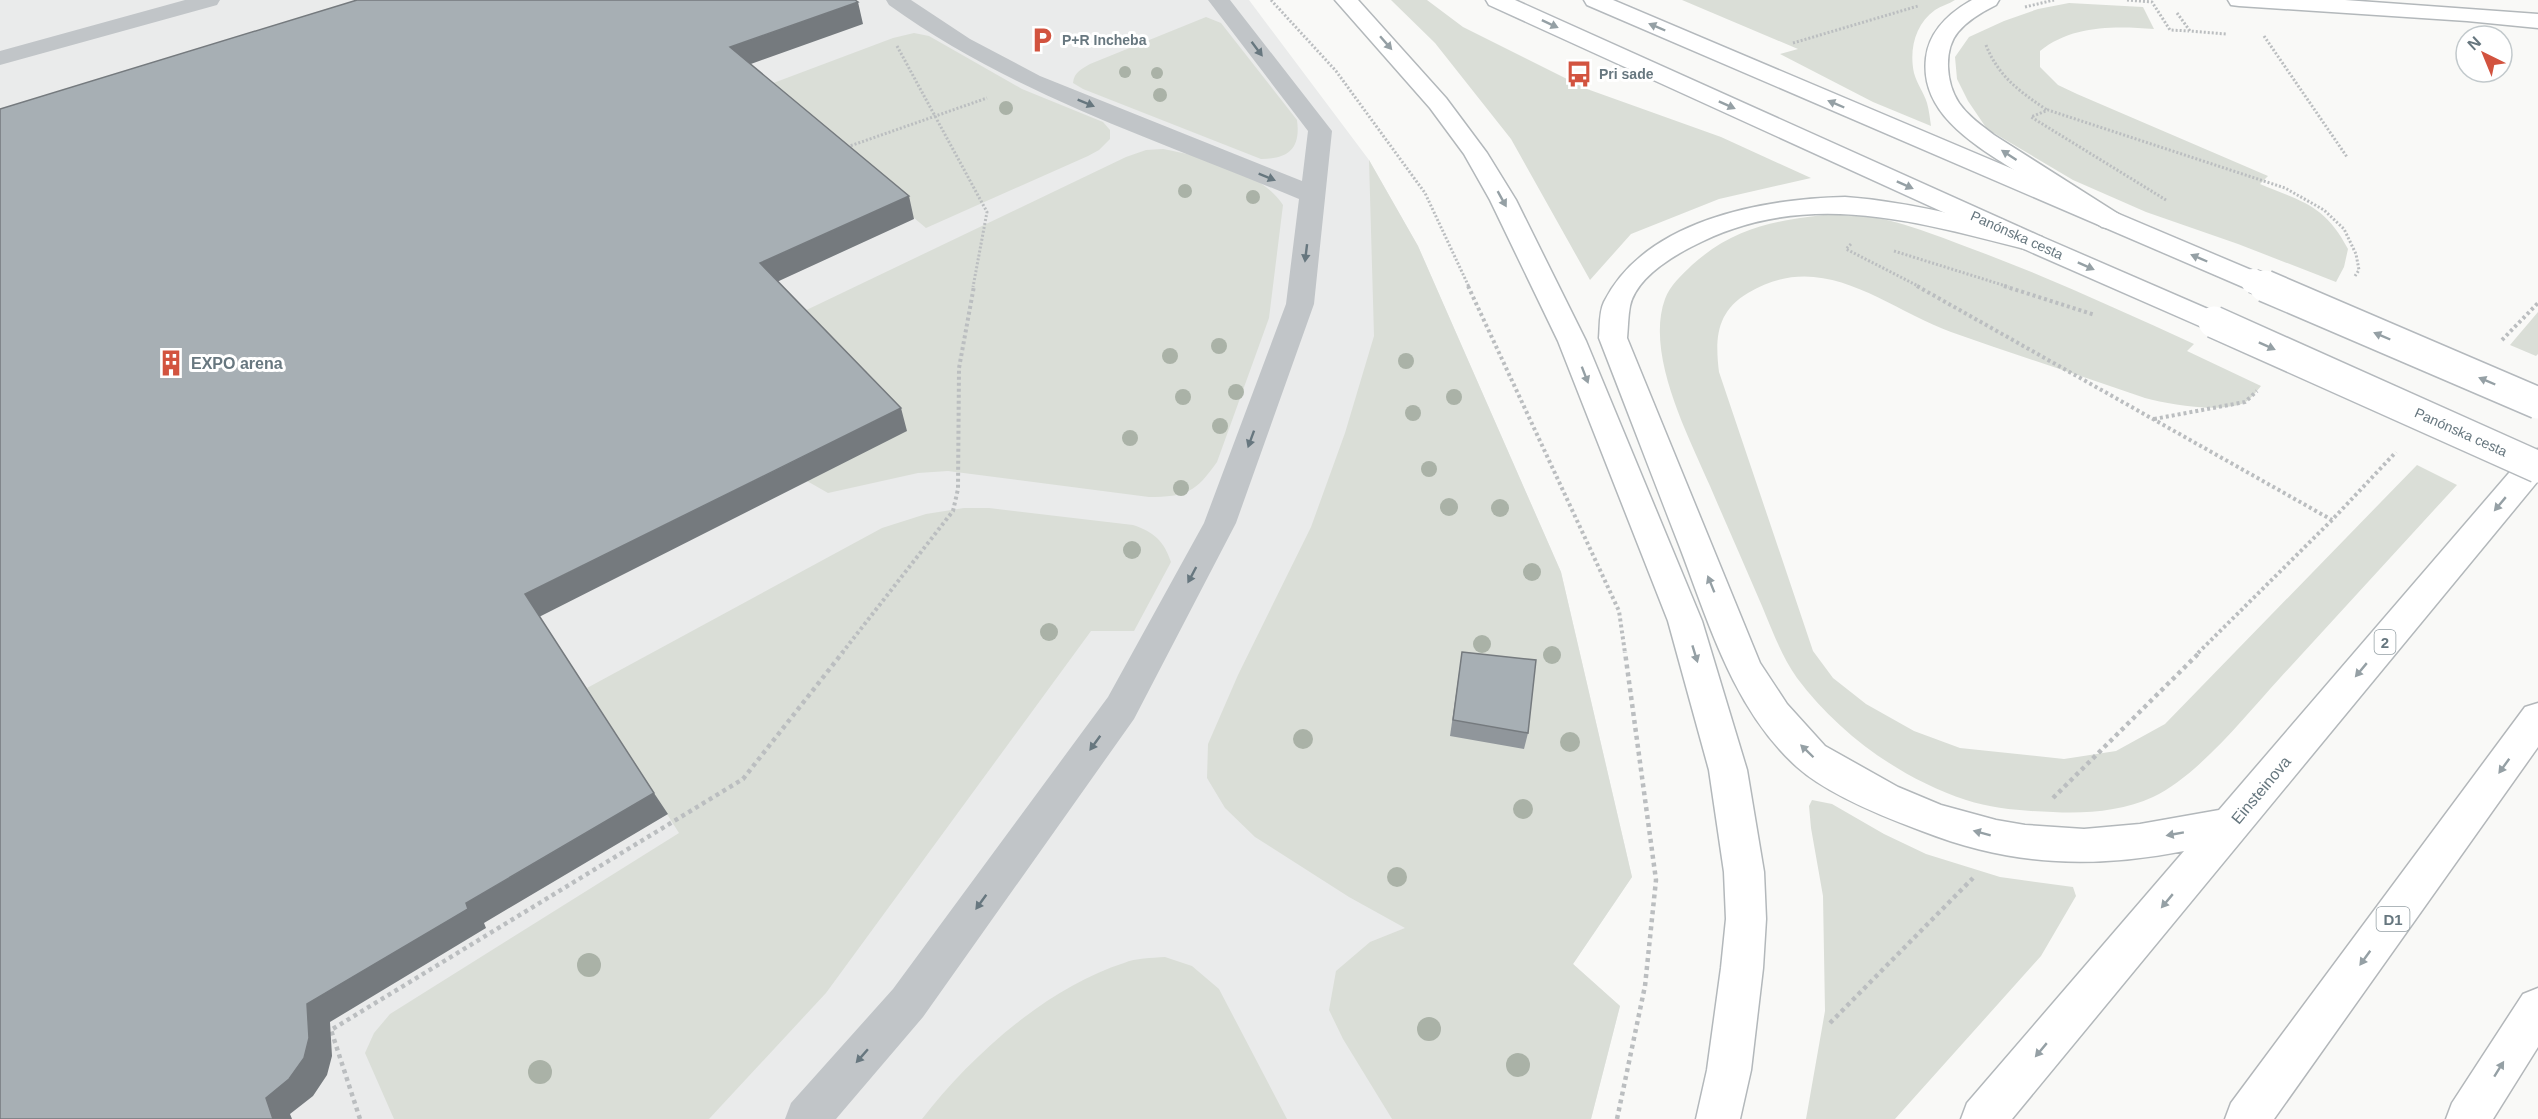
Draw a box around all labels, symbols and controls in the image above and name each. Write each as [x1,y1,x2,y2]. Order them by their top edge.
one-way arrow [1541,20,1558,29]
one-way arrow [1648,22,1666,31]
north arrow [2454,24,2514,84]
parking icon: P+R Incheba [1027,25,1057,55]
place label: P+R Incheba [1062,32,1147,48]
text: N [2464,33,2484,54]
one-way arrow [1379,35,1392,50]
one-way arrow [1250,41,1262,56]
bus stop icon: Pri sade [1564,59,1594,89]
place label: Pri sade [1599,66,1654,82]
one-way arrow [1077,99,1095,108]
one-way arrow [1827,99,1845,108]
one-way arrow [1719,100,1737,110]
one-way arrow [2001,150,2017,161]
one-way arrow [1258,172,1276,182]
one-way arrow [1897,180,1915,190]
one-way arrow [1497,191,1508,207]
street label: Panónska cesta [1968,207,2066,263]
one-way arrow [1302,244,1311,263]
one-way arrow [2190,253,2208,262]
one-way arrow [2078,261,2096,271]
one-way arrow [2373,331,2391,341]
one-way arrow [2259,341,2276,350]
building icon: EXPO arena [156,348,186,378]
place label: EXPO arena [191,355,283,372]
one-way arrow [1581,366,1590,384]
one-way arrow [2478,376,2496,385]
street label: Panónska cesta [2412,404,2510,460]
one-way arrow [1245,430,1255,448]
one-way arrow [2494,496,2507,511]
one-way arrow [1187,566,1197,583]
one-way arrow [1706,574,1716,592]
road number: 2 [2374,630,2396,654]
one-way arrow [1691,645,1700,663]
one-way arrow [2355,662,2368,678]
one-way arrow [1089,735,1101,751]
one-way arrow [1799,744,1814,758]
street label: Einsteinova [2228,753,2294,827]
one-way arrow [2498,758,2510,773]
one-way arrow [1972,828,1990,837]
one-way arrow [2165,830,2184,839]
one-way arrow [975,893,987,909]
one-way arrow [2161,893,2174,908]
road number: D1 [2376,907,2410,931]
one-way arrow [2359,950,2371,965]
one-way arrow [2035,1042,2048,1057]
one-way arrow [856,1048,869,1063]
one-way arrow [2494,1061,2505,1077]

